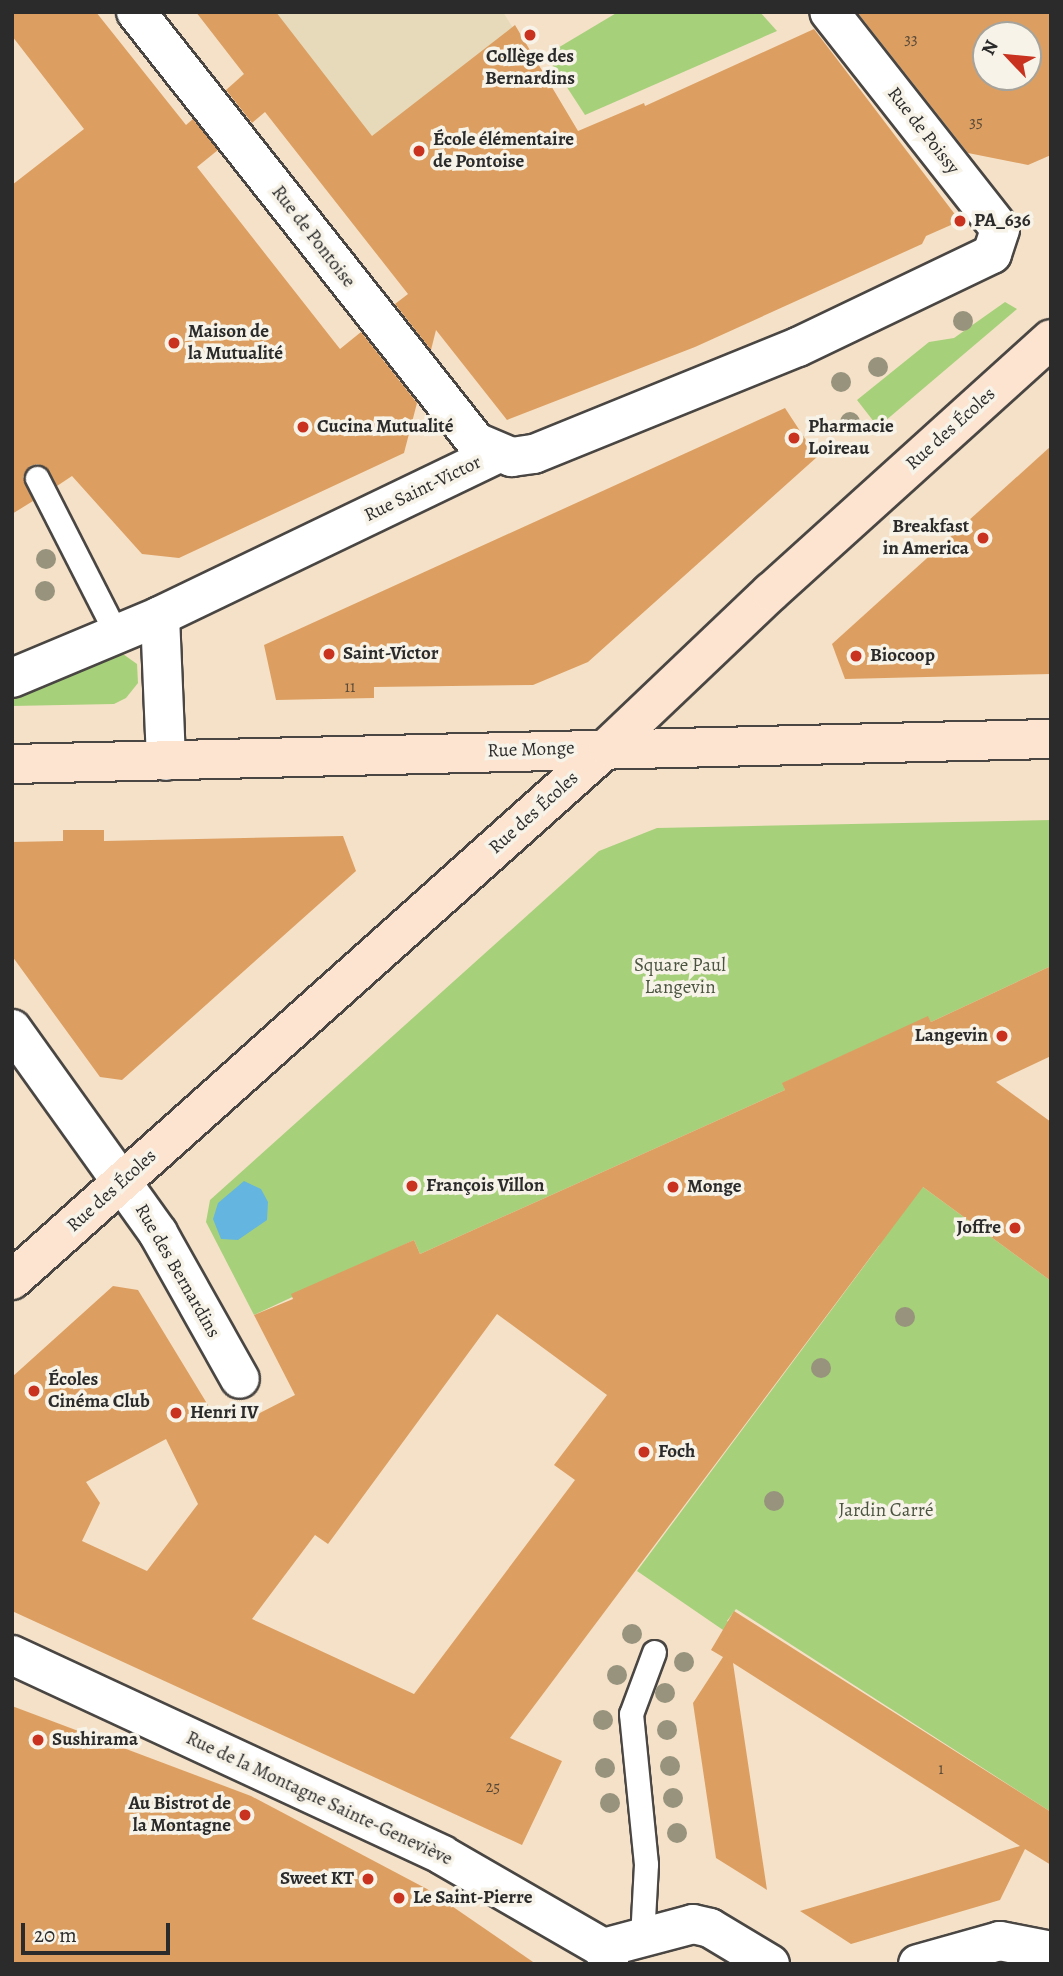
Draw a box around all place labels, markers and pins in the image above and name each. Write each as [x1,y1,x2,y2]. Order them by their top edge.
marker: Collège des Bernardins [522,27,538,43]
place label: Collège des Bernardins [485,46,575,90]
place label: École élémentaire de Pontoise [433,129,574,173]
marker: École élémentaire de Pontoise [411,143,427,159]
place label: PA_636 [974,210,1031,232]
marker: PA_636 [952,213,968,229]
place label: Maison de la Mutualité [188,321,283,365]
marker: Maison de la Mutualité [166,335,182,351]
place label: Cucina Mutualité [317,416,453,438]
place label: Pharmacie Loireau [808,416,894,460]
marker: Cucina Mutualité [295,419,311,435]
marker: Pharmacie Loireau [786,430,802,446]
place label: Breakfast in America [883,516,969,560]
marker: Breakfast in America [975,530,991,546]
place label: Saint-Victor [343,643,439,665]
place label: Biocoop [870,645,935,667]
marker: Saint-Victor [321,646,337,662]
marker: Biocoop [848,648,864,664]
place label: Langevin [915,1025,988,1047]
marker: Langevin [994,1028,1010,1044]
place label: François Villon [426,1175,544,1197]
place label: Monge [687,1176,742,1198]
marker: François Villon [404,1178,420,1194]
marker: Monge [665,1179,681,1195]
place label: Joffre [956,1217,1001,1239]
marker: Joffre [1007,1220,1023,1236]
place label: Écoles Cinéma Club [48,1369,150,1413]
marker: Écoles Cinéma Club [26,1383,42,1399]
place label: Henri IV [190,1402,259,1424]
marker: Henri IV [168,1405,184,1421]
place label: Foch [658,1441,695,1463]
marker: Foch [636,1444,652,1460]
place label: Sushirama [52,1729,138,1751]
marker: Sushirama [30,1732,46,1748]
place label: Au Bistrot de la Montagne [128,1793,231,1837]
marker: Au Bistrot de la Montagne [237,1807,253,1823]
place label: Sweet KT [280,1868,354,1890]
marker: Sweet KT [360,1871,376,1887]
place label: Le Saint-Pierre [413,1887,532,1909]
marker: Le Saint-Pierre [391,1890,407,1906]

